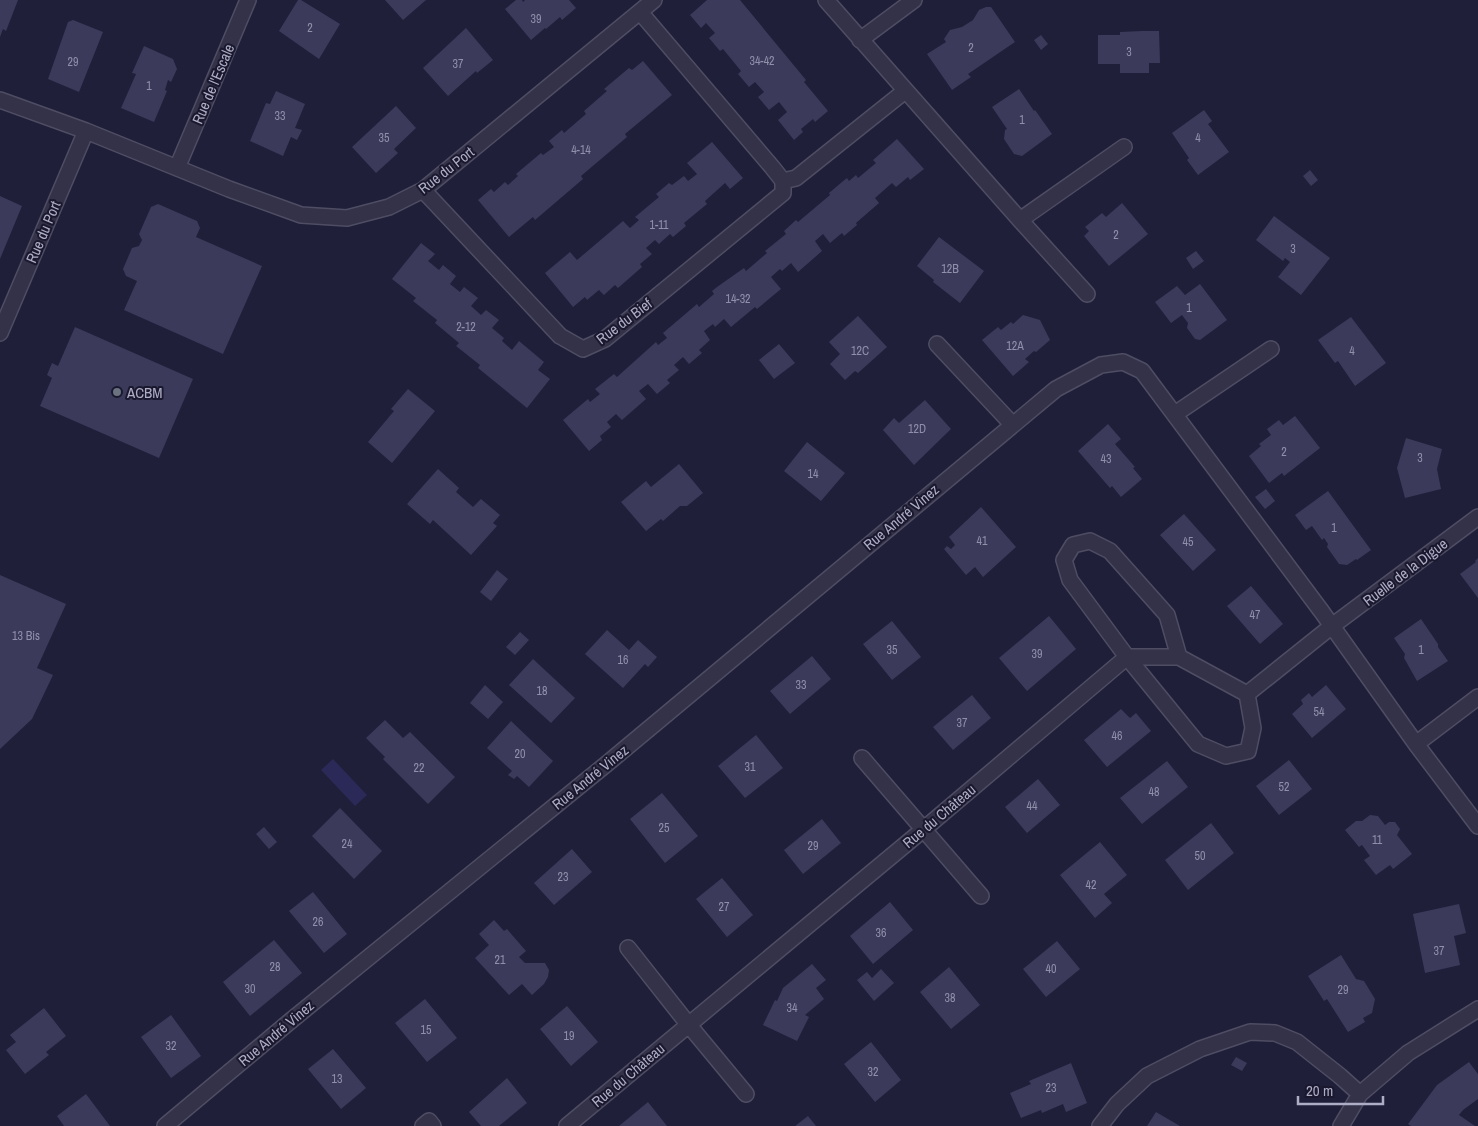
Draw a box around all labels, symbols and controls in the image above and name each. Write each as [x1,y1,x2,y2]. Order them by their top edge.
house number: 39 [531,11,541,27]
house number: 2 [307,20,313,36]
house number: 2 [968,40,974,56]
street label: Rue de l'Escale [187,41,239,127]
house number: 3 [1126,44,1132,60]
house number: 34-42 [749,53,775,69]
house number: 29 [68,54,78,70]
house number: 37 [453,56,464,72]
house number: 1 [146,78,152,94]
house number: 33 [275,108,285,124]
house number: 1 [1019,112,1025,128]
house number: 35 [379,130,390,146]
house number: 4 [1195,130,1201,146]
street label: Rue du Port [414,141,479,198]
house number: 4-14 [571,142,591,158]
street label: Rue du Port [21,197,66,266]
house number: 1-11 [650,217,669,233]
house number: 2 [1113,227,1119,243]
house number: 3 [1290,241,1296,257]
house number: 12B [941,261,959,277]
house number: 14-32 [725,291,751,307]
street label: Rue du Bief [592,293,657,349]
house number: 1 [1186,300,1192,316]
house number: 2-12 [456,319,476,335]
house number: 12A [1006,338,1024,354]
house number: 12C [851,343,869,359]
house number: 4 [1349,343,1355,359]
place label: ACBM [126,382,163,403]
marker: ACBM [111,386,123,398]
house number: 12D [908,421,926,437]
house number: 2 [1281,444,1287,460]
house number: 3 [1417,450,1423,466]
house number: 43 [1101,451,1111,467]
house number: 14 [808,466,819,482]
street label: Rue André Vinez [859,479,943,555]
house number: 1 [1331,520,1337,536]
house number: 41 [977,533,988,549]
street label: Ruelle de la Digue [1358,533,1452,611]
house number: 45 [1183,534,1194,550]
house number: 47 [1250,607,1261,623]
house number: 13 Bis [12,628,40,644]
house number: 35 [887,642,898,658]
house number: 1 [1418,642,1424,658]
house number: 39 [1032,646,1042,662]
house number: 16 [618,652,628,668]
house number: 33 [796,677,806,693]
house number: 18 [537,683,547,699]
house number: 54 [1314,704,1325,720]
house number: 37 [957,715,968,731]
house number: 46 [1112,728,1122,744]
street label: Rue André Vinez [547,740,633,814]
house number: 20 [515,746,525,762]
house number: 31 [745,759,756,775]
house number: 22 [414,760,424,776]
street label: Rue du Château [898,779,980,853]
house number: 52 [1279,779,1289,795]
house number: 48 [1149,784,1159,800]
house number: 44 [1027,798,1038,814]
house number: 25 [659,820,670,836]
house number: 11 [1372,832,1383,848]
house number: 24 [342,836,353,852]
house number: 29 [808,838,818,854]
house number: 50 [1195,848,1205,864]
house number: 23 [558,869,568,885]
house number: 42 [1086,877,1096,893]
house number: 27 [719,899,730,915]
house number: 26 [313,914,323,930]
house number: 36 [876,925,886,941]
house number: 37 [1434,943,1445,959]
house number: 21 [495,952,506,968]
house number: 28 [270,959,280,975]
house number: 40 [1046,961,1056,977]
house number: 30 [245,981,255,997]
house number: 29 [1338,982,1348,998]
house number: 38 [945,990,955,1006]
street label: Rue André Vinez [234,995,318,1071]
house number: 34 [787,1000,798,1016]
house number: 15 [421,1022,432,1038]
house number: 19 [564,1028,574,1044]
house number: 32 [166,1038,176,1054]
street label: Rue du Château [587,1038,669,1112]
house number: 32 [868,1064,878,1080]
house number: 13 [332,1071,342,1087]
scale bar [1298,1074,1383,1106]
house number: 23 [1046,1080,1056,1096]
text: 20 m [1306,1080,1333,1101]

